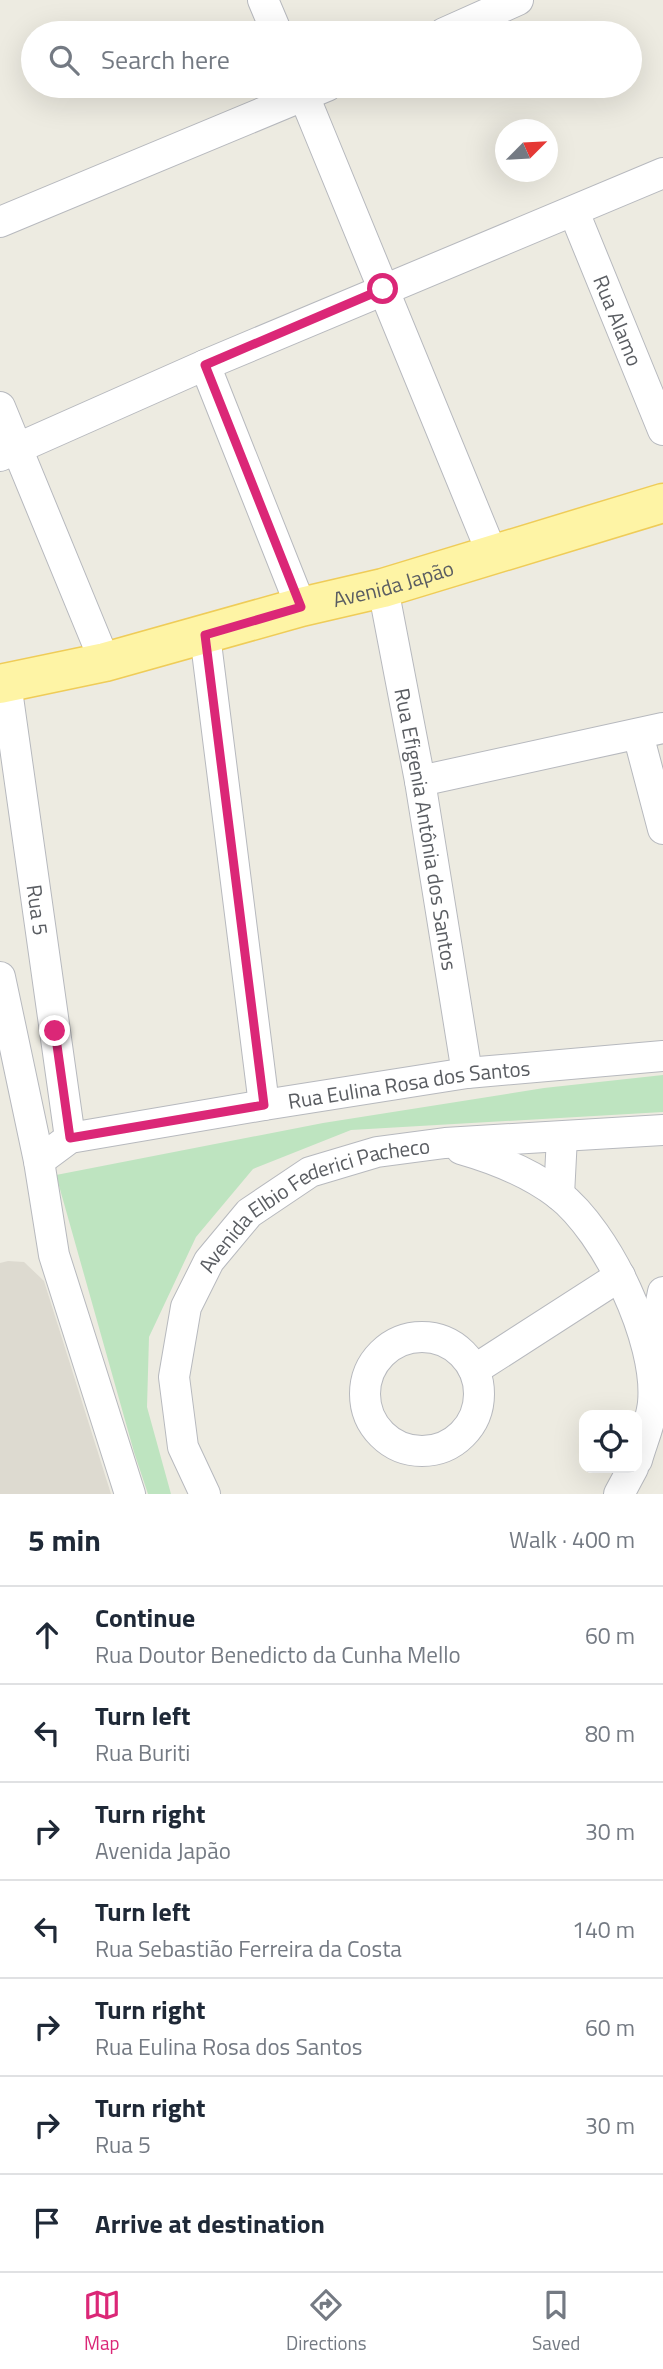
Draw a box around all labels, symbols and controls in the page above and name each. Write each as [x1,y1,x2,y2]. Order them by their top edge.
search box [21,21,642,98]
text: Search here [101,40,230,79]
icon: search [45,41,83,79]
north arrow [495,119,558,182]
street label: Rua Alamo [585,270,651,371]
route start [367,273,398,304]
street label: Avenida Japão [330,551,458,615]
street label: Rua Efigenia Antônia dos Santos [386,685,466,973]
street label: Rua 5 [19,882,57,937]
route end [39,1015,70,1046]
street label: Rua Eulina Rosa dos Santos [286,1052,531,1117]
street label: Avenida Elbio Federici Pacheco [190,1129,432,1278]
map controls [579,1410,642,1473]
button: locate [579,1410,642,1473]
text: 5 min [28,1517,101,1563]
text: Walk · 400 m [509,1522,635,1557]
text: Continue [95,1598,195,1637]
icon: ahead [28,1616,66,1654]
text: 60 m [585,1618,635,1653]
text: Rua Doutor Benedicto da Cunha Mello [95,1637,461,1672]
text: Turn left [95,1696,190,1735]
icon: left [28,1714,66,1752]
text: 80 m [585,1716,635,1751]
text: Rua Buriti [95,1735,190,1770]
text: Turn right [95,1794,206,1833]
icon: right [28,1812,66,1850]
text: 30 m [585,1814,635,1849]
text: Avenida Japão [95,1833,231,1868]
text: Turn left [95,1892,190,1931]
icon: left [28,1910,66,1948]
text: 140 m [572,1912,635,1947]
text: Rua Sebastião Ferreira da Costa [95,1931,402,1966]
text: Turn right [95,1990,206,2029]
icon: right [28,2008,66,2046]
text: 60 m [585,2010,635,2045]
text: Rua Eulina Rosa dos Santos [95,2029,363,2064]
text: Turn right [95,2088,206,2127]
icon: right [28,2106,66,2144]
text: 30 m [585,2108,635,2143]
text: Rua 5 [95,2127,151,2162]
icon: arrive [28,2204,66,2242]
text: Arrive at destination [95,2204,325,2243]
tab: Map [83,2286,121,2357]
tab: Directions [286,2286,367,2357]
tab: Saved [532,2286,580,2357]

